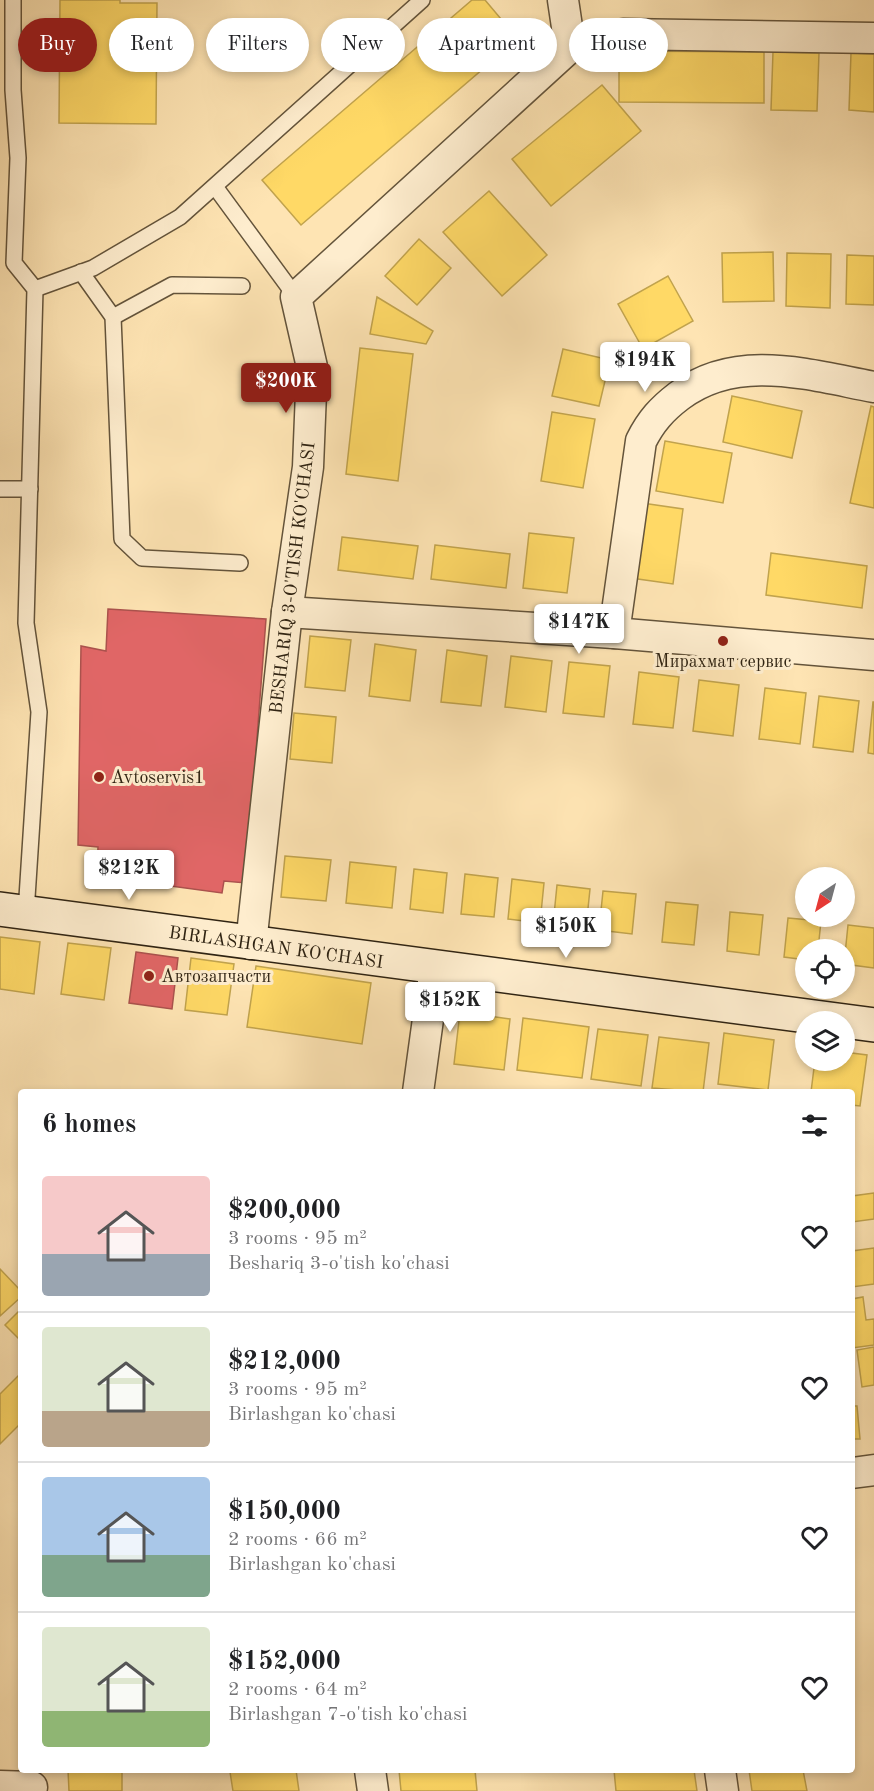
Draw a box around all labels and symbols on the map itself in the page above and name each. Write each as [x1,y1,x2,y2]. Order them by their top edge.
pin: $194K [603,342,687,393]
pin: $200K [244,363,328,414]
street label: BESHARIQ 3-O'TISH KO'CHASI [267,441,319,715]
pin: $147K [537,604,621,655]
marker: Мирахмат сервис [716,634,730,648]
place label: Мирахмат сервис [655,653,792,671]
place label: Avtoservis1 [111,769,205,787]
marker: Avtoservis1 [92,770,106,784]
pin: $212K [87,850,171,901]
north arrow [795,867,855,927]
pin: $150K [524,908,608,959]
street label: BIRLASHGAN KO'CHASI [167,924,384,972]
place label: Автозапчасти [161,968,271,986]
marker: Автозапчасти [142,969,156,983]
pin: $152K [408,982,492,1033]

